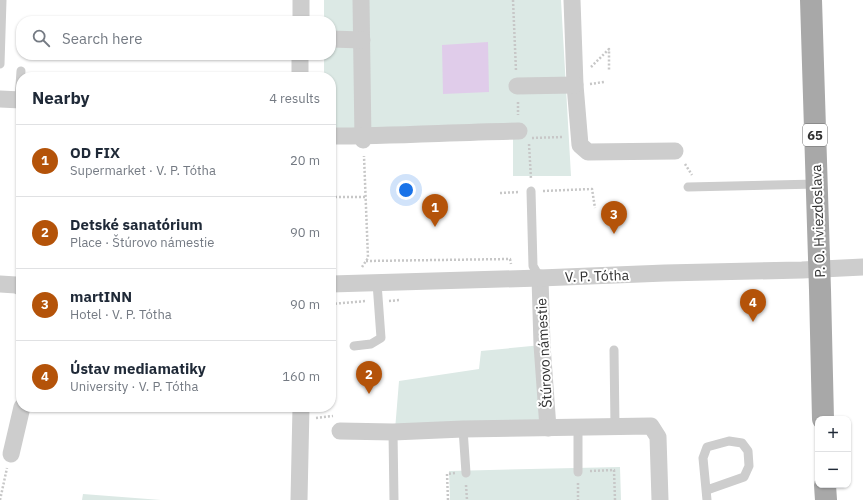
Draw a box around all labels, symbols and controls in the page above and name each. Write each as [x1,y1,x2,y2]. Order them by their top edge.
search box [16,16,336,60]
icon: search [30,27,52,49]
text: Search here [62,29,142,48]
text: Nearby [32,87,90,109]
text: 4 results [269,90,320,107]
road number: 65 [803,124,827,146]
text: OD FIX [70,143,120,162]
text: 1 [41,152,49,169]
text: 20 m [290,152,320,169]
text: Supermarket · V. P. Tótha [70,162,216,179]
street label: P. O. Hviezdoslava [807,164,829,278]
your location [396,180,416,200]
pin: 1 [422,194,448,227]
pin: 3 [601,201,627,234]
text: Detské sanatórium [70,215,203,234]
text: 2 [41,224,49,241]
text: 90 m [290,224,320,241]
text: Place · Štúrovo námestie [70,234,214,251]
street label: V. P. Tótha [565,266,630,286]
text: martINN [70,287,132,306]
pin: 4 [740,289,766,322]
text: 3 [41,296,49,313]
text: 90 m [290,296,320,313]
street label: Štúrovo námestie [531,297,556,408]
text: Hotel · V. P. Tótha [70,306,172,323]
text: Ústav mediamatiky [70,359,206,378]
pin: 2 [356,361,382,394]
text: 4 [41,368,49,385]
text: 160 m [282,368,320,385]
text: University · V. P. Tótha [70,378,198,395]
map controls [815,416,851,488]
button: + [815,416,851,452]
button: − [815,452,851,488]

